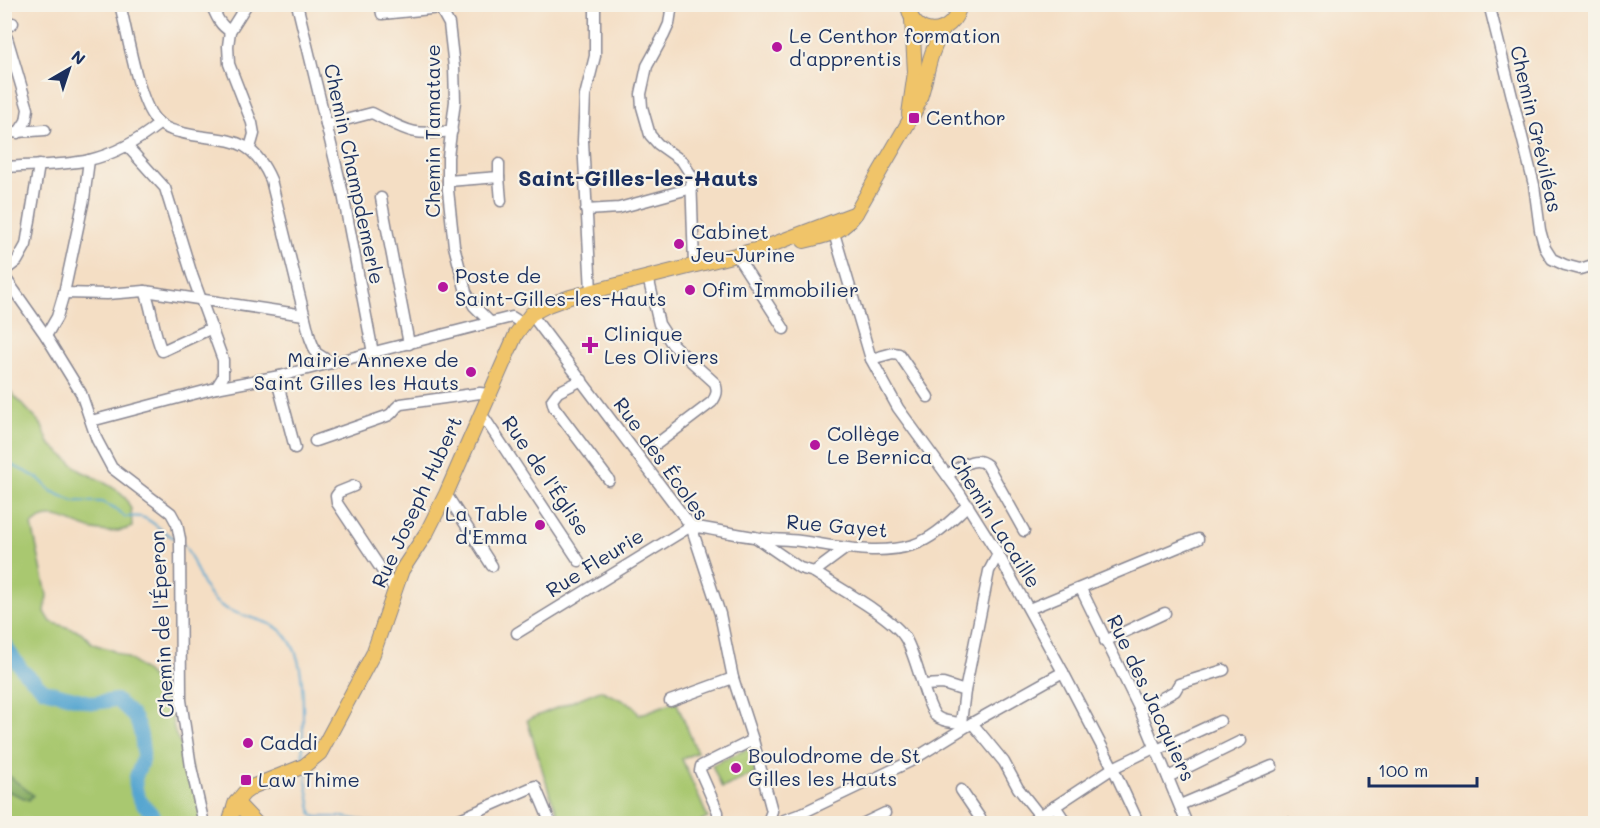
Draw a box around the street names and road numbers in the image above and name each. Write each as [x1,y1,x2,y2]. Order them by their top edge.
street label: Chemin Gréviléas [1505,43,1569,215]
street label: Chemin Tamatave [419,44,445,218]
street label: Chemin Champdemerle [319,61,391,286]
street label: Rue des Écoles [608,392,715,525]
street label: Rue de l'Église [497,410,597,541]
street label: Rue Joseph Hubert [365,411,467,592]
street label: Chemin Lacaille [944,449,1047,592]
street label: Rue Gayet [785,508,889,542]
street label: Rue Fleurie [541,522,648,602]
street label: Chemin de l'Éperon [143,530,179,718]
street label: Rue des Jacquiers [1102,610,1202,785]

